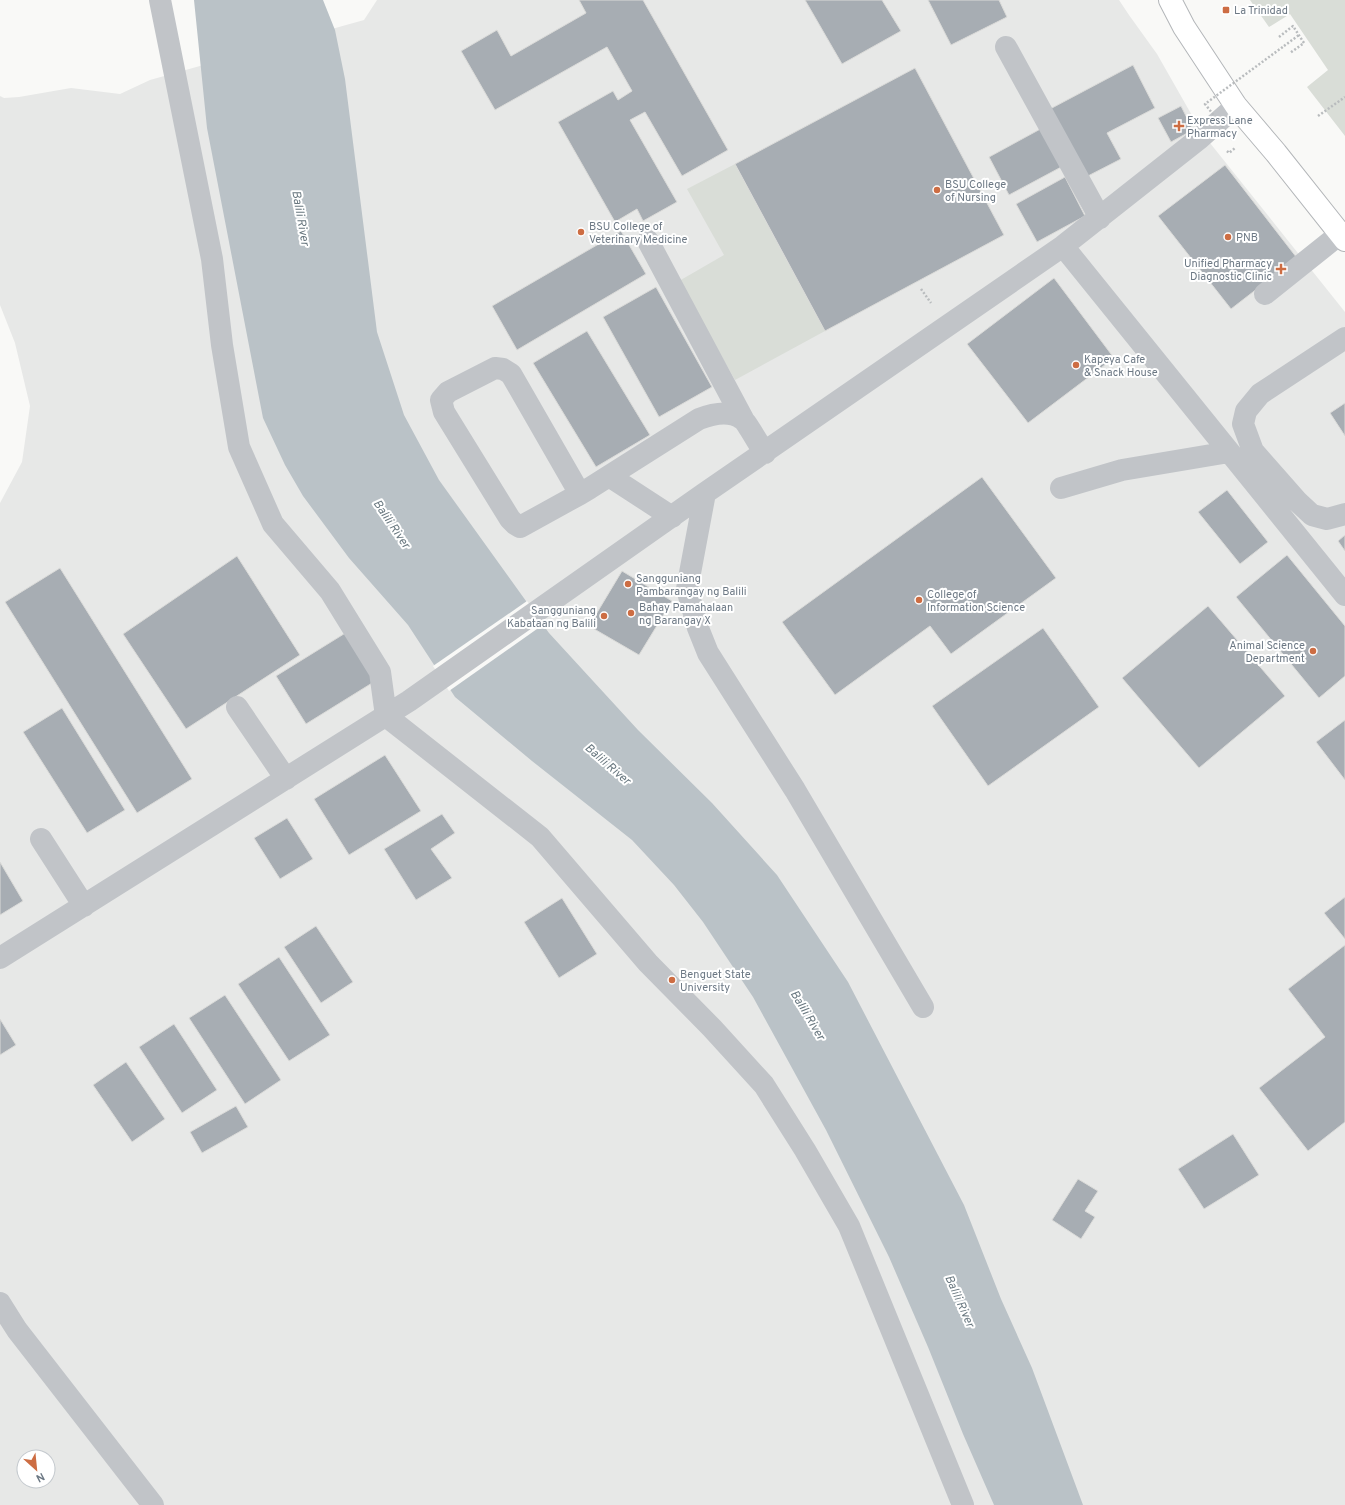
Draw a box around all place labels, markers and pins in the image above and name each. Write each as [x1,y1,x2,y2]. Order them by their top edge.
place label: La Trinidad [1234,4,1288,18]
marker: La Trinidad [1221,5,1231,15]
place label: Express Lane Pharmacy [1187,114,1253,141]
marker: Express Lane Pharmacy [1174,121,1184,131]
place label: BSU College of Nursing [945,178,1006,205]
marker: BSU College of Nursing [932,185,942,195]
place label: BSU College of Veterinary Medicine [589,220,688,247]
marker: BSU College of Veterinary Medicine [576,227,586,237]
place label: PNB [1236,231,1258,245]
marker: PNB [1223,232,1233,242]
place label: Unified Pharmacy Diagnostic Clinic [1184,257,1272,284]
marker: Unified Pharmacy Diagnostic Clinic [1275,263,1287,275]
place label: Kapeya Cafe & Snack House [1084,353,1158,380]
marker: Kapeya Cafe & Snack House [1071,360,1081,370]
place label: Sangguniang Pambarangay ng Balili [636,572,747,599]
marker: Sangguniang Pambarangay ng Balili [623,579,633,589]
place label: College of Information Science [927,588,1025,615]
marker: College of Information Science [914,595,924,605]
place label: Bahay Pamahalaan ng Barangay X [639,601,733,628]
place label: Sangguniang Kabataan ng Balili [507,604,596,631]
marker: Bahay Pamahalaan ng Barangay X [626,608,636,618]
marker: Sangguniang Kabataan ng Balili [599,611,609,621]
place label: Animal Science Department [1229,639,1305,666]
marker: Animal Science Department [1308,646,1318,656]
place label: Benguet State University [680,968,751,995]
marker: Benguet State University [667,975,677,985]

